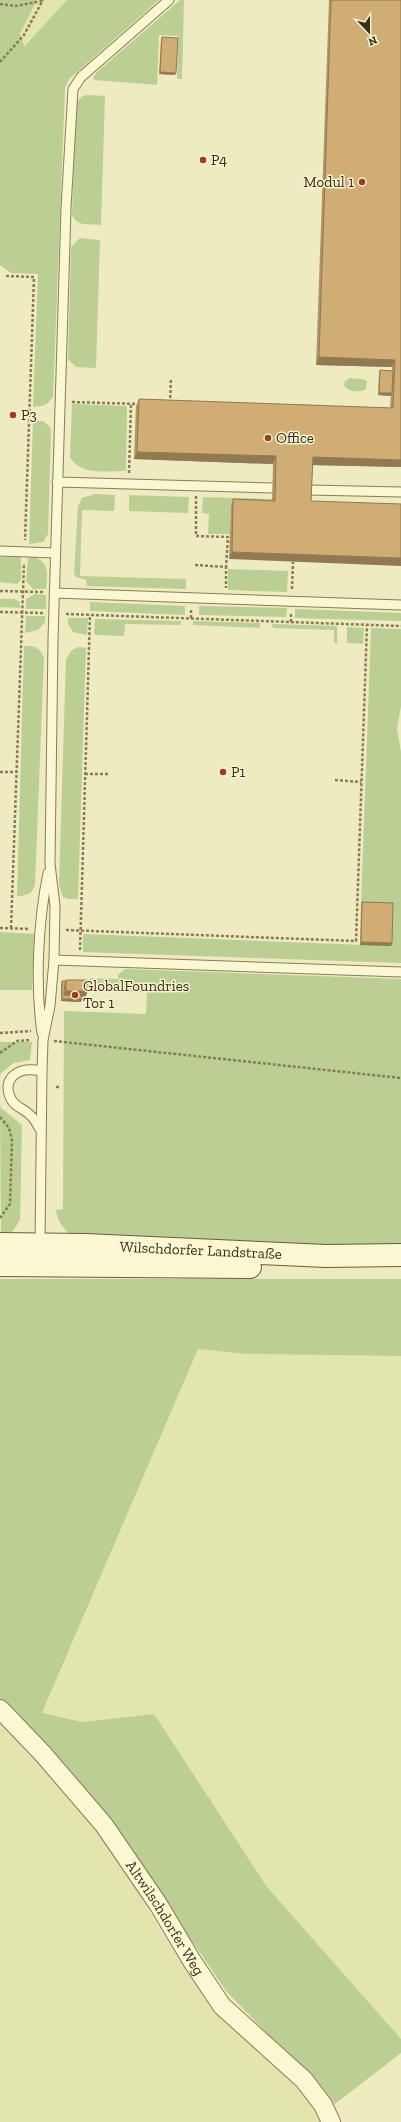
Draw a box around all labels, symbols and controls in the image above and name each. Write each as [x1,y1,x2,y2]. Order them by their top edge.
north arrow [349,12,389,52]
text: N [366,33,379,49]
place label: P4 [211,151,227,169]
marker: P4 [198,155,208,165]
place label: Modul 1 [304,173,354,191]
marker: Modul 1 [357,177,367,187]
place label: P3 [21,406,37,424]
marker: P3 [8,410,18,420]
place label: Office [276,429,314,447]
marker: Office [263,433,273,443]
place label: P1 [231,763,246,781]
marker: P1 [218,767,228,777]
place label: GlobalFoundries Tor 1 [83,977,189,1012]
marker: GlobalFoundries Tor 1 [70,990,80,1000]
street label: Wilschdorfer Landstraße [119,1238,282,1263]
street label: Altwilschdorfer Weg [122,1857,208,1979]

